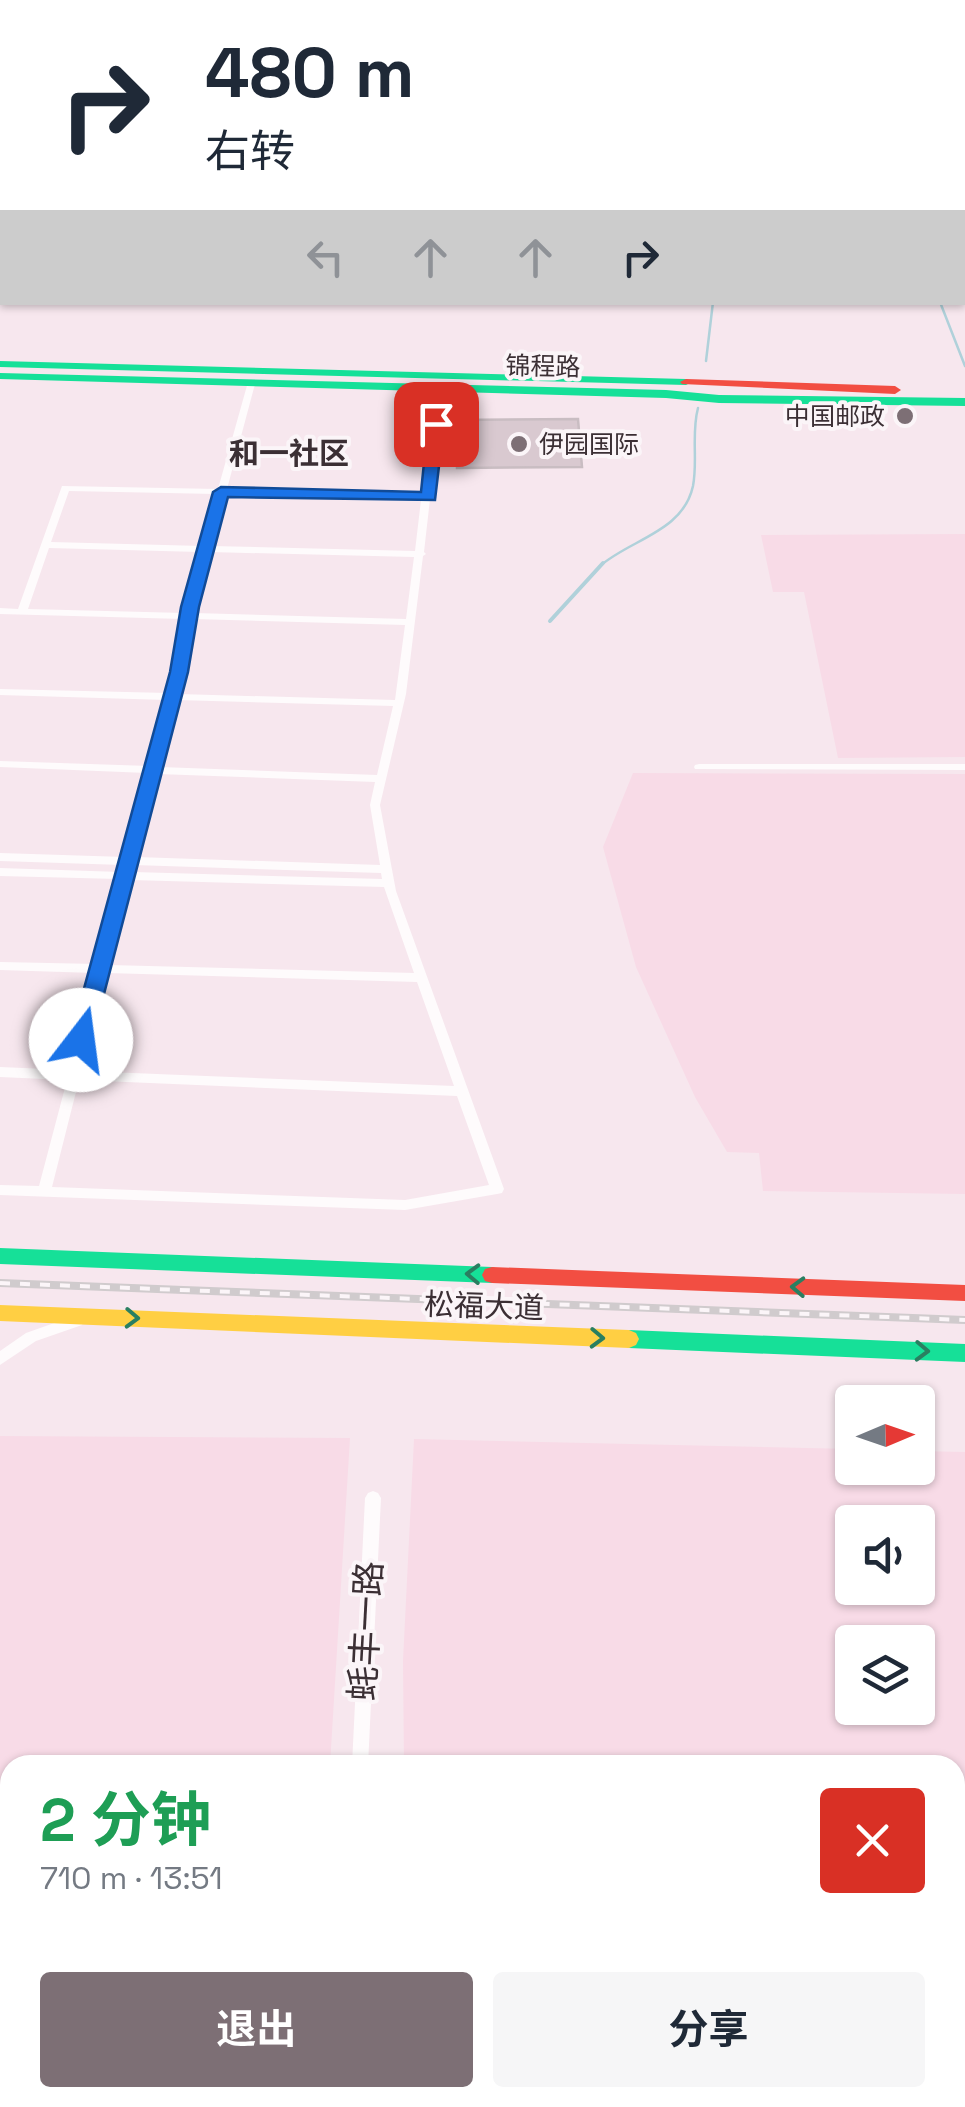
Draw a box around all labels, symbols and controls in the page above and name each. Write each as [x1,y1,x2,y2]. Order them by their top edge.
text: 480 m [205,28,414,117]
icon: right [40,40,170,170]
text: 右转 [205,123,295,180]
icon: left [298,230,353,285]
icon: ahead [403,230,458,285]
icon: ahead [508,230,563,285]
icon: right [613,230,668,285]
street label: 锦程路 [505,349,581,383]
pin [394,382,479,467]
icon: arrive [409,397,464,452]
place label: 中国邮政 [785,400,885,432]
marker: 中国邮政 [894,405,916,427]
place label: 伊园国际 [539,428,639,460]
marker: 伊园国际 [508,433,530,455]
district label: 和一社区 [229,434,349,473]
position arrow [29,988,133,1092]
one-way arrow [464,1264,480,1285]
one-way arrow [789,1276,805,1297]
street label: 松福大道 [423,1284,545,1328]
one-way arrow [125,1308,141,1329]
one-way arrow [589,1327,605,1348]
one-way arrow [914,1341,930,1362]
north arrow [835,1385,935,1485]
map controls [835,1385,935,1725]
button: sound [835,1505,935,1605]
street label: 蚝丰一路 [340,1560,392,1702]
button: layers [835,1625,935,1725]
text: 2 分钟 [40,1782,211,1859]
button: close [820,1788,925,1893]
text: 710 m · 13:51 [40,1858,223,1898]
button: 退出 [40,1972,473,2087]
button: 分享 [493,1972,925,2087]

